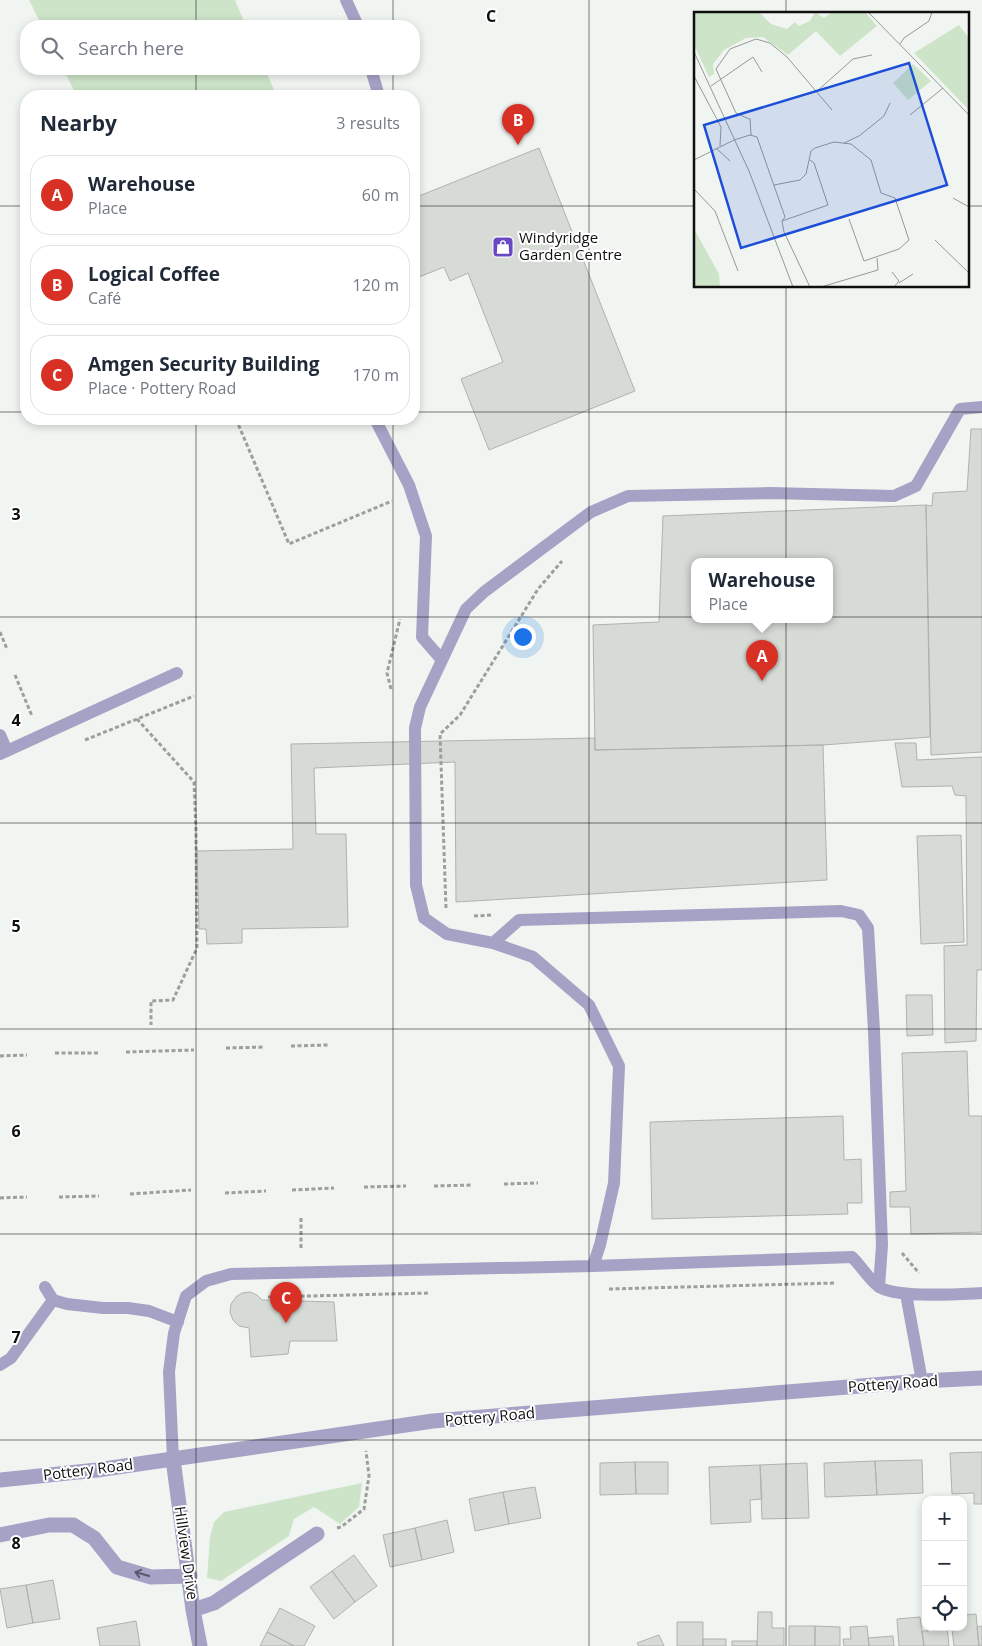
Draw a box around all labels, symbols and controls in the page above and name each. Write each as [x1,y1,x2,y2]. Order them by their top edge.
text: C [486,5,496,27]
inset map [694,12,970,288]
search box [20,20,420,75]
icon: search [38,34,66,62]
text: Search here [78,35,184,61]
pin: B [502,104,534,145]
text: Nearby [40,109,117,137]
text: 3 results [336,112,400,134]
text: Warehouse [88,171,195,197]
text: A [51,184,63,206]
text: 60 m [362,184,399,206]
text: Place [88,197,127,219]
place label: Windyridge Garden Centre [519,227,622,264]
shop icon: Windyridge Garden Centre [491,235,515,259]
text: Logical Coffee [88,261,220,287]
text: B [52,274,62,296]
text: 120 m [353,274,399,296]
text: Café [88,287,121,309]
text: Amgen Security Building [88,351,319,377]
text: C [52,364,62,386]
text: 170 m [353,364,399,386]
text: Place · Pottery Road [88,377,236,399]
text: 3 [11,503,21,525]
popup [691,558,833,623]
text: Warehouse [708,567,816,593]
text: Place [708,593,748,615]
your location [510,624,536,650]
pin: A [746,640,778,681]
text: 4 [11,709,21,731]
text: 5 [11,915,21,937]
text: 6 [11,1120,21,1142]
pin: C [270,1282,302,1323]
text: 7 [11,1326,21,1348]
street label: Pottery Road [847,1370,939,1396]
street label: Pottery Road [444,1402,536,1430]
street label: Pottery Road [42,1454,134,1484]
map controls [922,1496,967,1631]
button: + [922,1496,967,1541]
street label: Hillview Drive [171,1505,203,1601]
text: 8 [11,1532,21,1554]
button: − [922,1541,967,1586]
one-way arrow [134,1569,150,1579]
button: locate [922,1586,967,1631]

